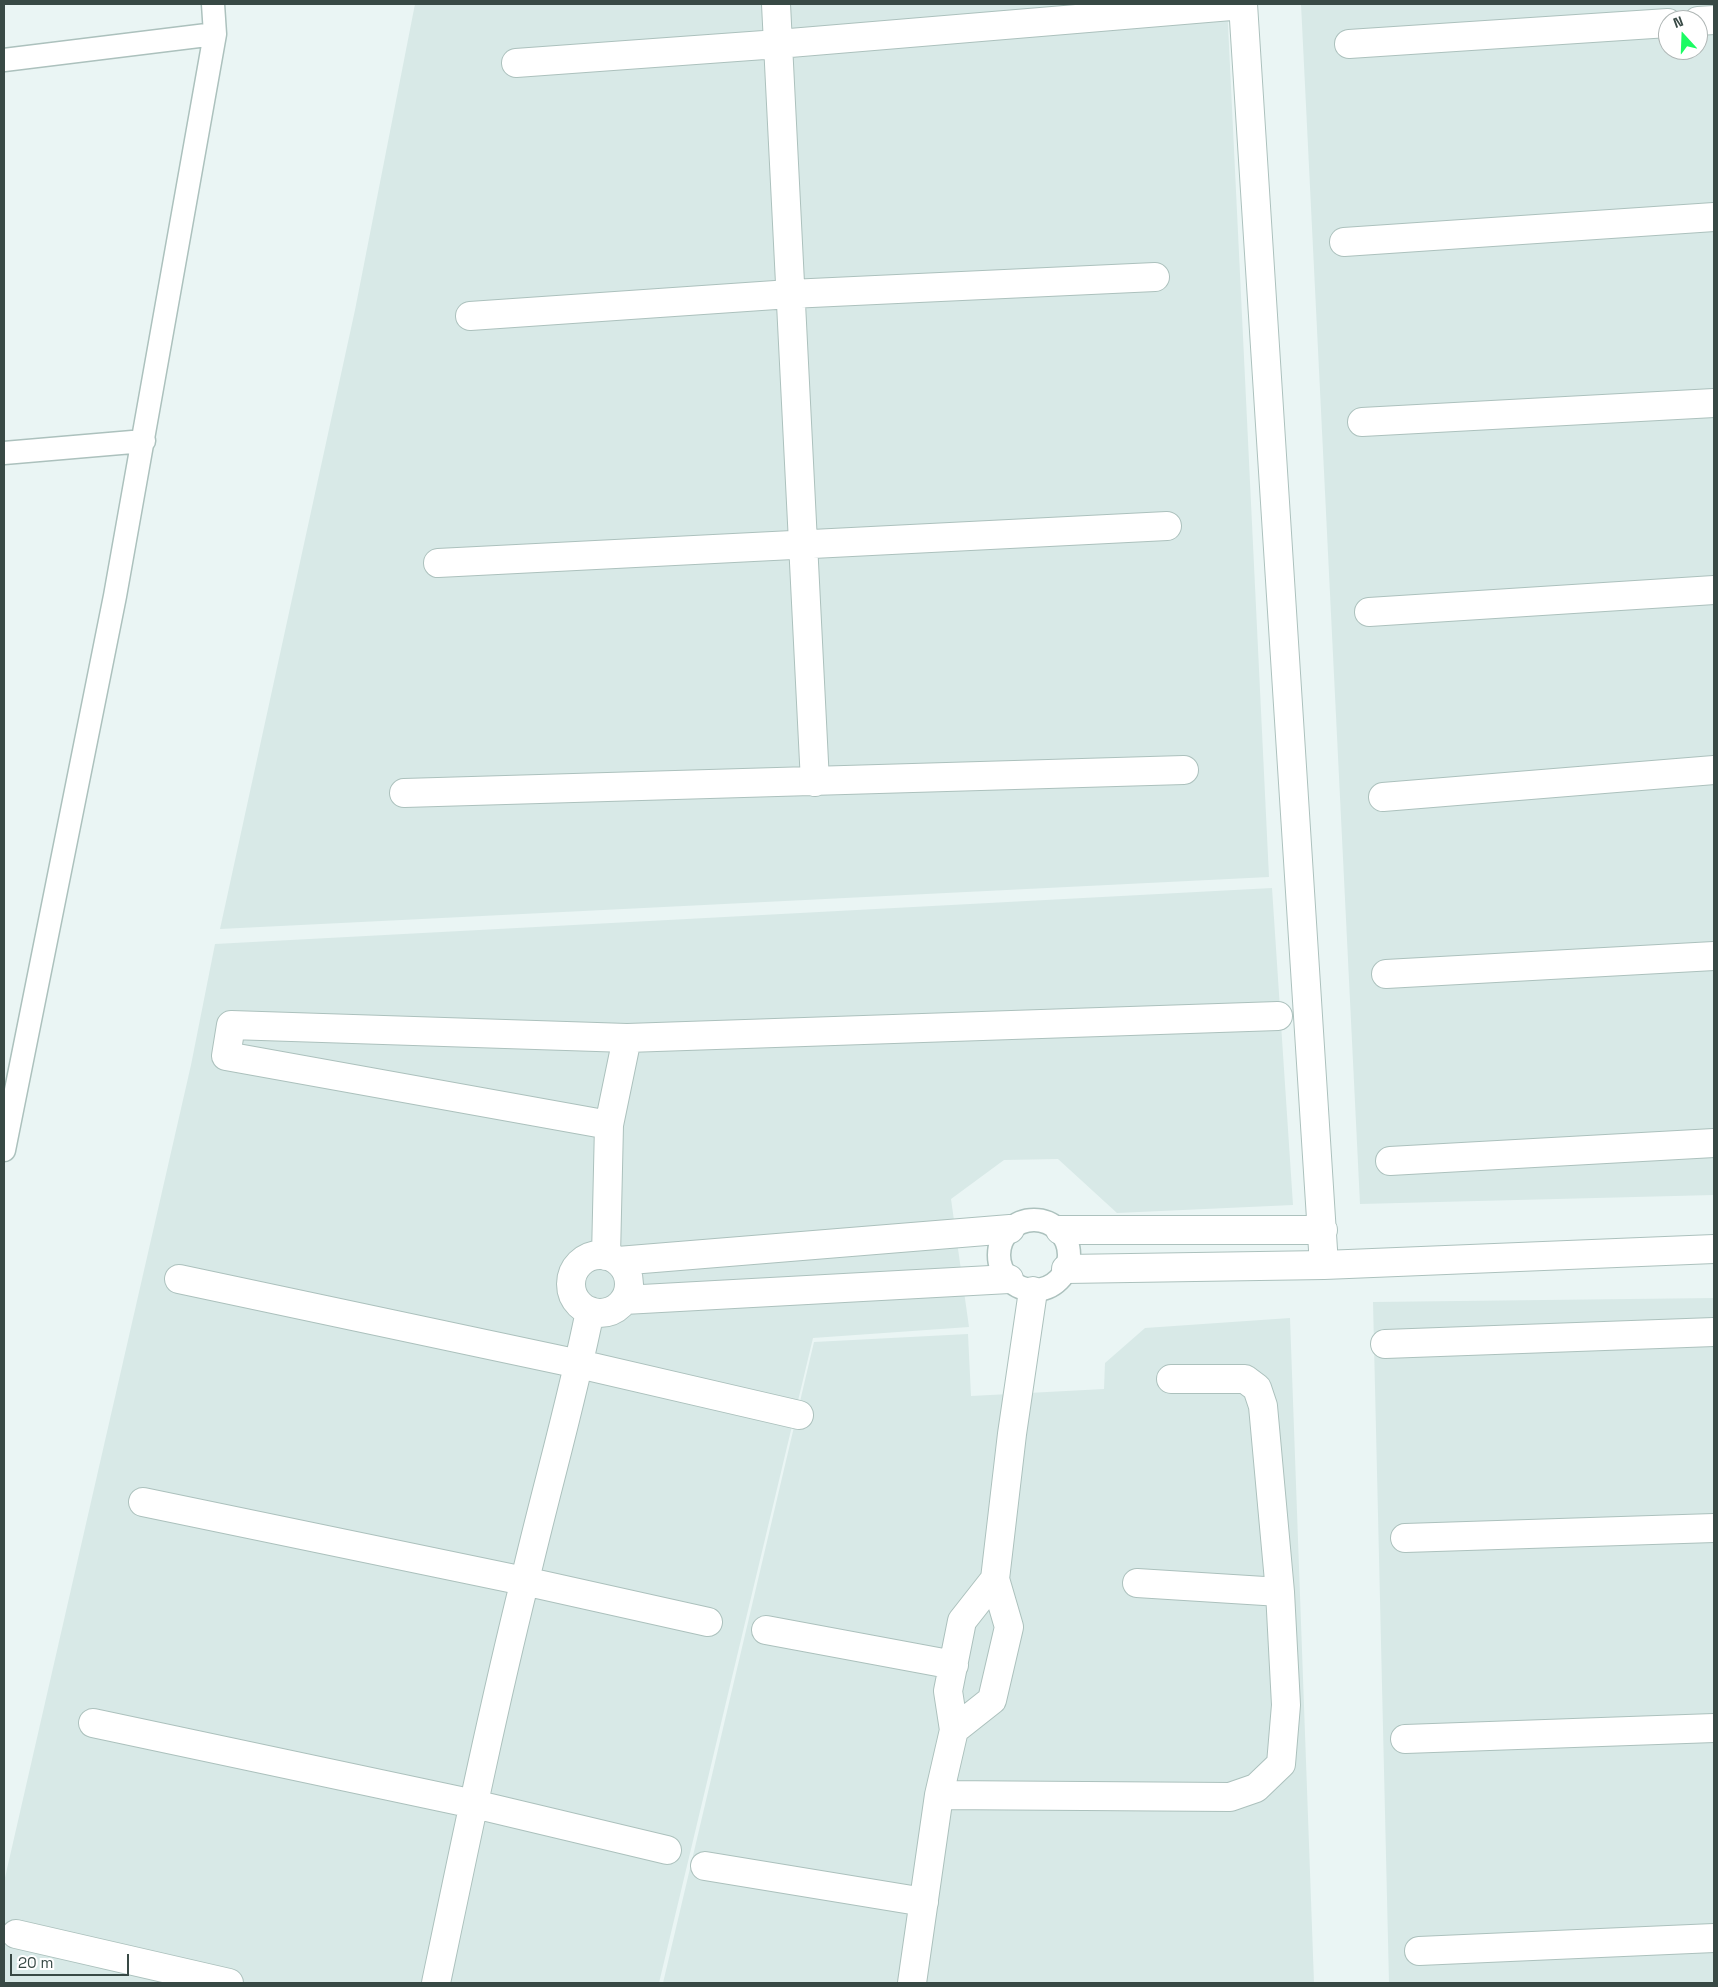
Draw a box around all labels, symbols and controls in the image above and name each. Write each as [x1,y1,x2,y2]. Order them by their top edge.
north arrow [1658,10,1708,60]
text: N [1671,12,1686,32]
scale bar [12,1944,131,1976]
text: 20 m [18,1953,53,1972]

